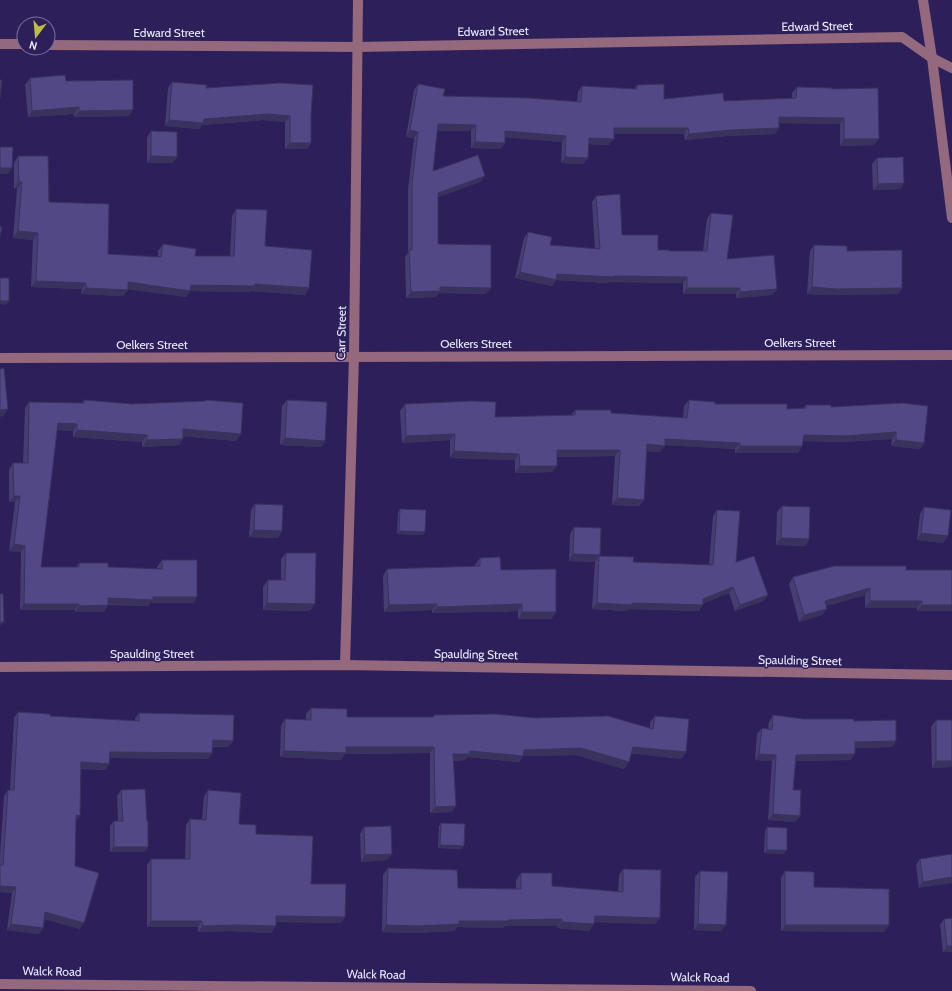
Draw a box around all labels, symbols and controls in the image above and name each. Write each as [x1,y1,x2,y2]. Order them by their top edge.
north arrow [16,16,56,56]
street label: Edward Street [781,18,853,34]
street label: Edward Street [457,23,529,39]
street label: Edward Street [133,25,205,40]
text: N [28,38,39,53]
street label: Carr Street [333,306,349,360]
street label: Oelkers Street [764,335,836,350]
street label: Oelkers Street [440,336,512,351]
street label: Oelkers Street [116,337,188,352]
street label: Spaulding Street [110,646,194,661]
street label: Spaulding Street [434,646,518,662]
street label: Spaulding Street [758,652,842,668]
street label: Walck Road [22,963,82,979]
street label: Walck Road [346,966,406,982]
street label: Walck Road [670,969,730,985]

